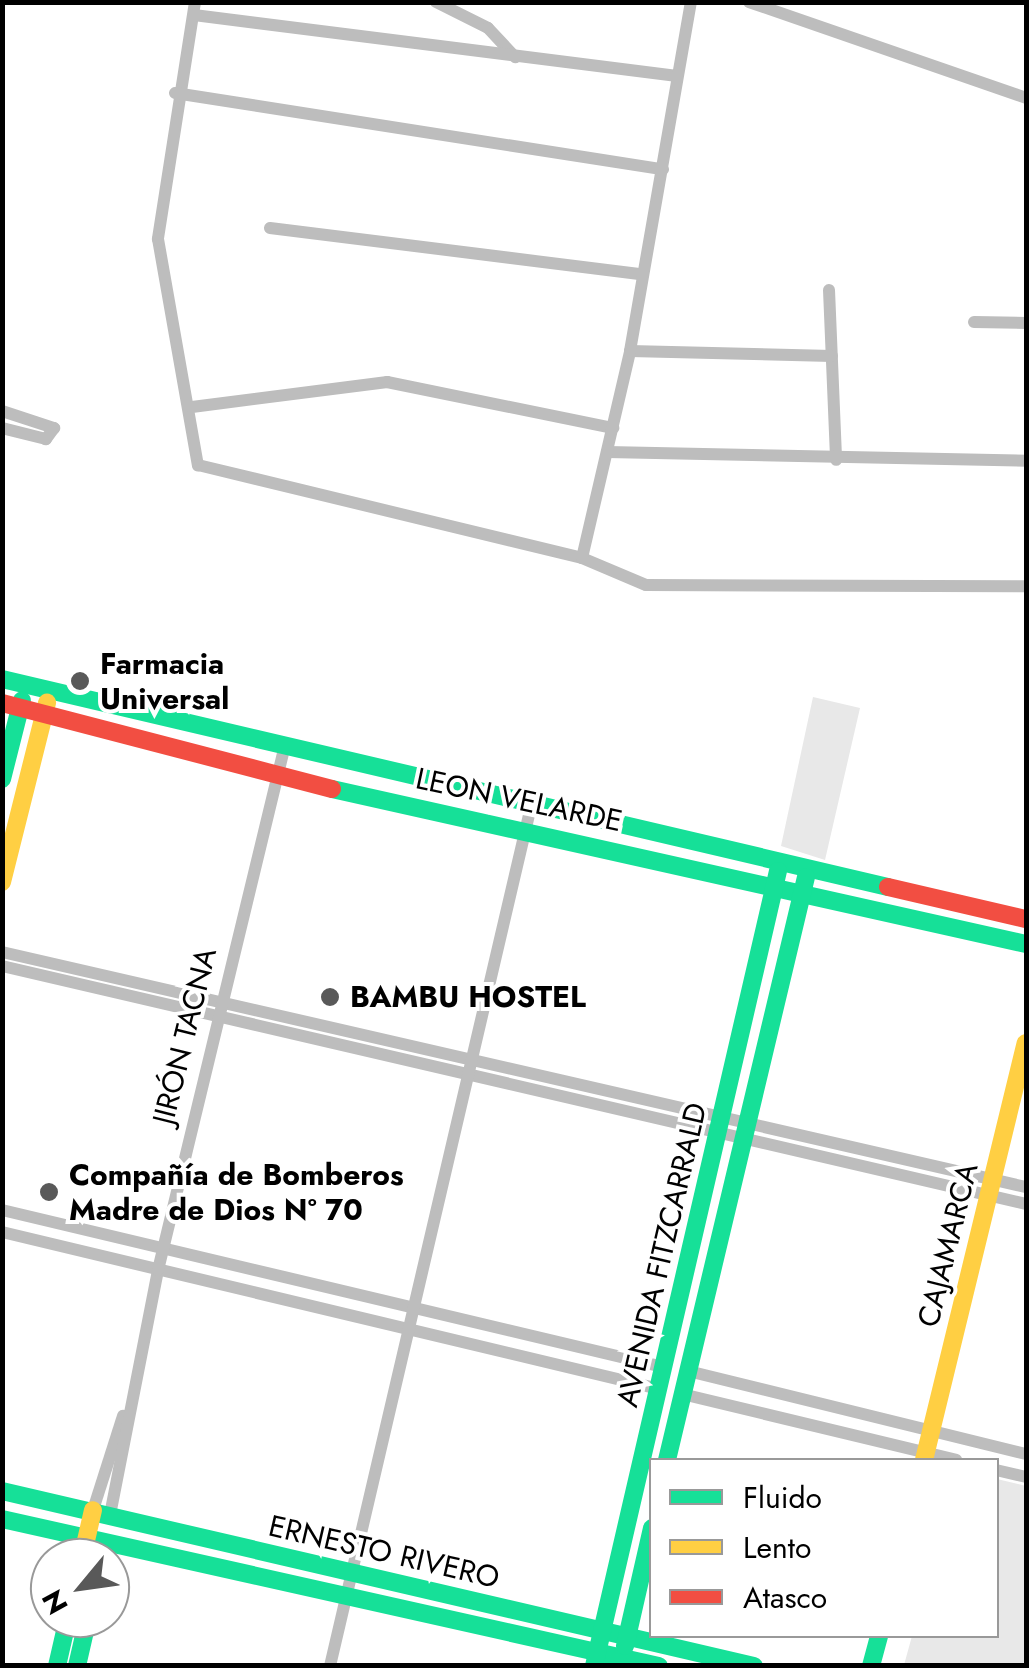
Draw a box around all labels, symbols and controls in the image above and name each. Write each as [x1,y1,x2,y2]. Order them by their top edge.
place label: Farmacia Universal [100,646,229,716]
marker: Farmacia Universal [69,670,91,692]
street label: LEON VELARDE [412,761,626,839]
street label: JIRÓN TACNA [146,944,224,1128]
place label: BAMBU HOSTEL [350,979,586,1015]
marker: BAMBU HOSTEL [319,986,341,1008]
street label: AVENIDA FITZCARRALD [609,1099,715,1411]
place label: Compañía de Bomberos Madre de Dios Nº 70 [69,1157,404,1228]
street label: CAJAMARCA [910,1159,986,1331]
marker: Compañía de Bomberos Madre de Dios Nº 70 [38,1181,60,1203]
legend [649,1458,999,1638]
text: Fluido [743,1476,822,1519]
street label: ERNESTO RIVERO [265,1508,503,1596]
text: Lento [743,1526,811,1569]
north arrow [30,1538,130,1638]
text: Atasco [743,1576,827,1619]
text: N [32,1582,78,1621]

